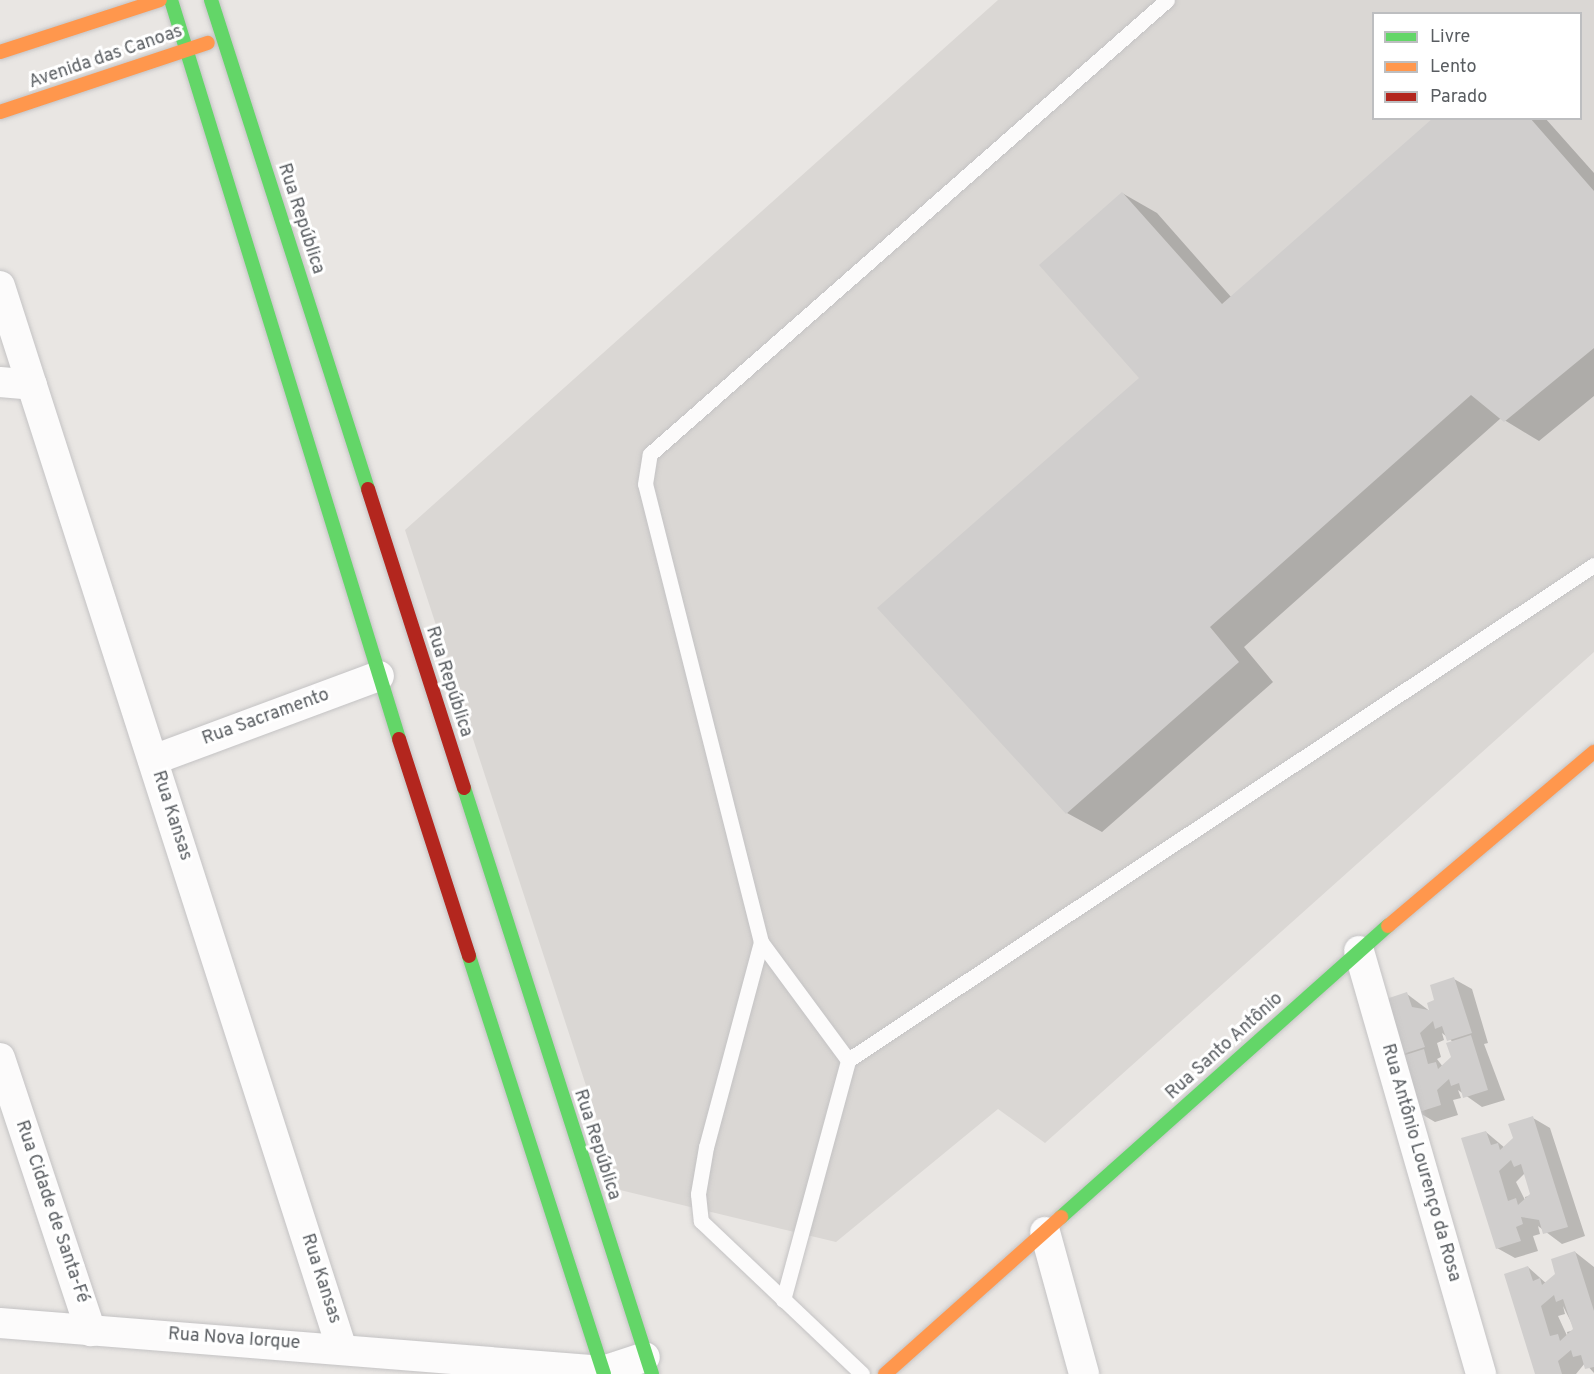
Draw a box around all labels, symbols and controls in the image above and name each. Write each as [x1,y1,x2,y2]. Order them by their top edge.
legend [1372,12,1582,120]
street label: Avenida das Canoas [26,22,186,94]
text: Livre [1430,26,1470,49]
text: Lento [1430,56,1476,79]
text: Parado [1430,86,1487,109]
street label: Rua República [272,161,328,277]
street label: Rua República [420,624,476,740]
street label: Rua Sacramento [200,685,332,751]
street label: Rua Kansas [146,768,196,864]
street label: Rua Santo Antônio [1162,989,1288,1105]
street label: Rua Antônio Lourenço da Rosa [1376,1041,1464,1285]
street label: Rua República [568,1087,624,1203]
street label: Rua Cidade de Santa-Fé [10,1118,92,1306]
street label: Rua Kansas [295,1231,345,1327]
street label: Rua Nova Iorque [167,1325,301,1355]

